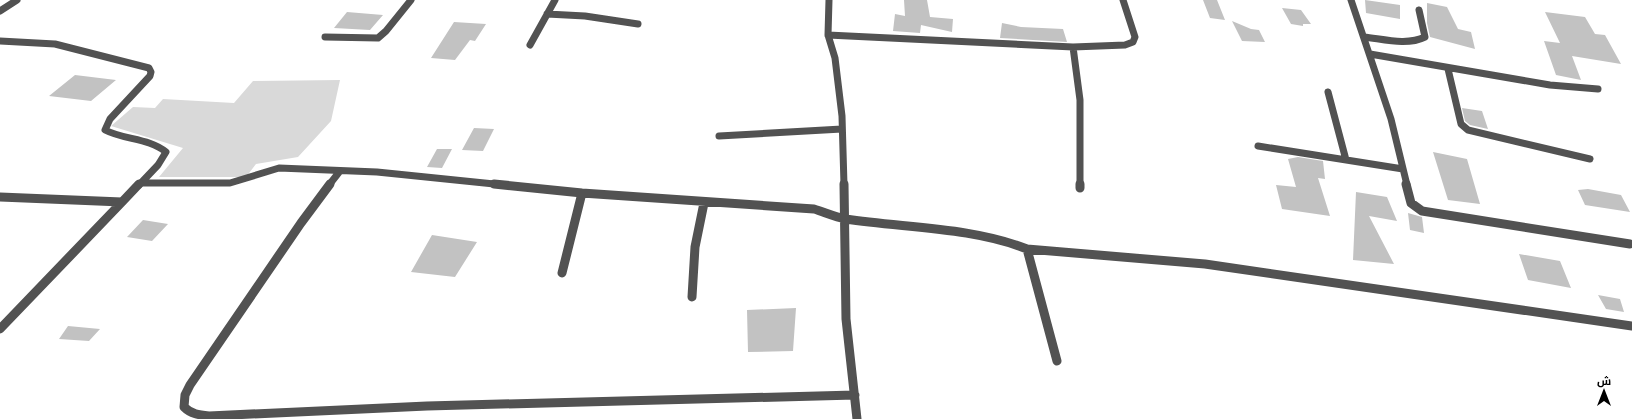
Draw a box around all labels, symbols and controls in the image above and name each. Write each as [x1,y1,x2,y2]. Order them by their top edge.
north arrow [1584,371,1624,411]
text: ش [1597,375,1611,388]

